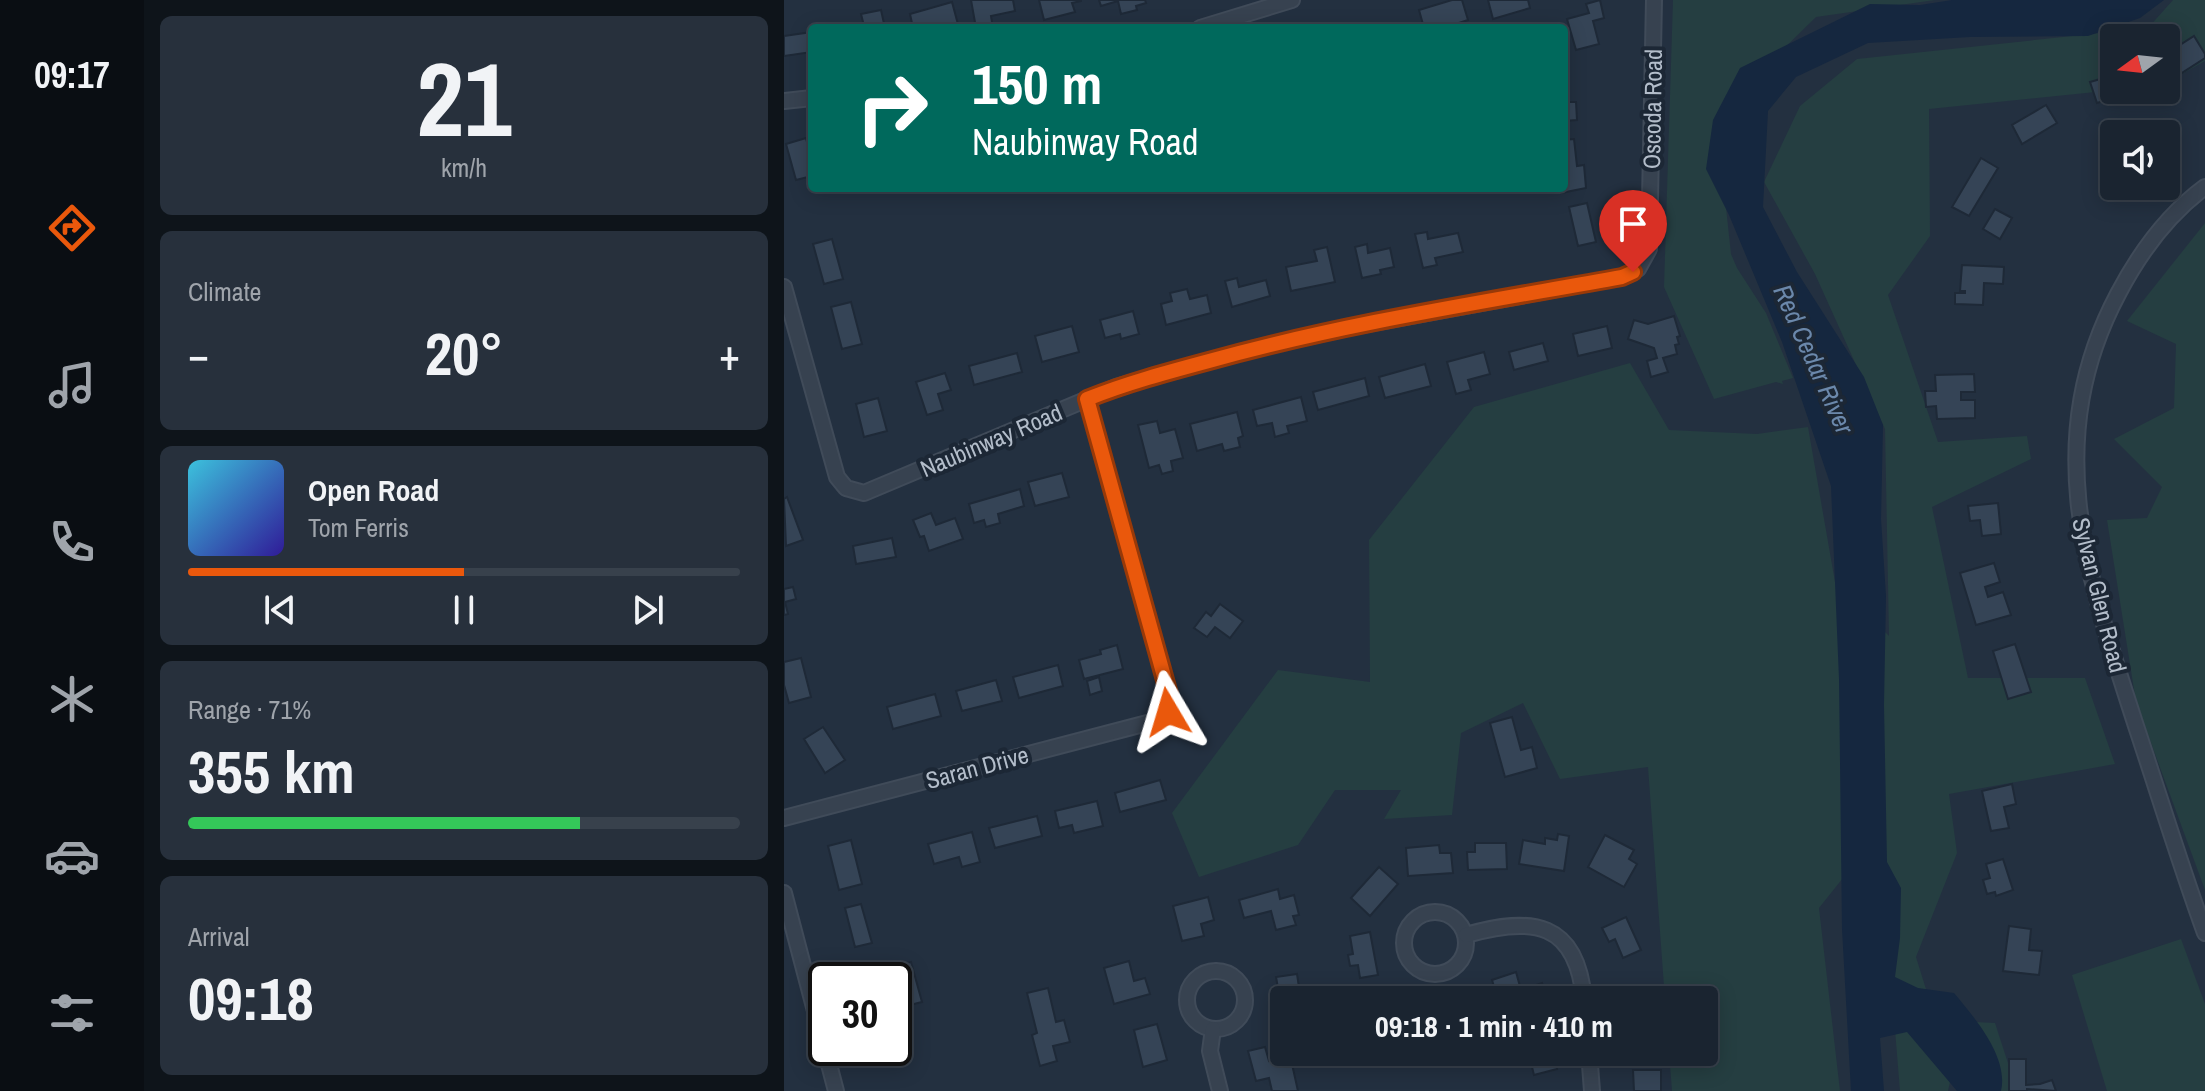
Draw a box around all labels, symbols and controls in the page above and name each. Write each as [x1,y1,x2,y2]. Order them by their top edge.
north arrow [2100,24,2180,104]
map controls [2100,24,2180,200]
text: 21 [417,28,511,168]
text: 150 m [972,46,1102,121]
street label: Oscoda Road [1635,49,1669,169]
text: 09:17 [34,51,110,99]
icon: right [840,56,944,160]
text: Naubinway Road [972,118,1198,166]
button: sound [2100,120,2180,200]
text: km/h [441,150,487,185]
pin [1599,190,1667,272]
icon: directions [44,200,100,256]
icon: arrive [1611,202,1655,246]
text: Climate [188,274,261,309]
water label: Red Cedar River [1765,279,1863,440]
text: 20° [425,313,503,394]
text: − [188,324,209,384]
text: + [719,324,740,384]
icon: music [44,357,100,413]
street label: Naubinway Road [915,396,1067,484]
text: Open Road [308,470,439,510]
text: Tom Ferris [308,510,409,545]
icon: phone [44,514,100,570]
street label: Sylvan Glen Road [2065,514,2135,676]
icon: previous [258,588,302,632]
icon: pause [442,588,486,632]
icon: next [626,588,670,632]
position arrow [1126,670,1210,754]
icon: climate [44,671,100,727]
text: Range · 71% [188,692,311,727]
text: 355 km [188,731,355,812]
street label: Saran Drive [922,738,1032,796]
icon: car [44,828,100,884]
text: Arrival [188,919,250,954]
text: 09:18 [188,958,314,1039]
speed limit sign: 30 [808,962,912,1066]
icon: filters [44,985,100,1041]
text: 09:18 · 1 min · 410 m [1375,1006,1613,1046]

